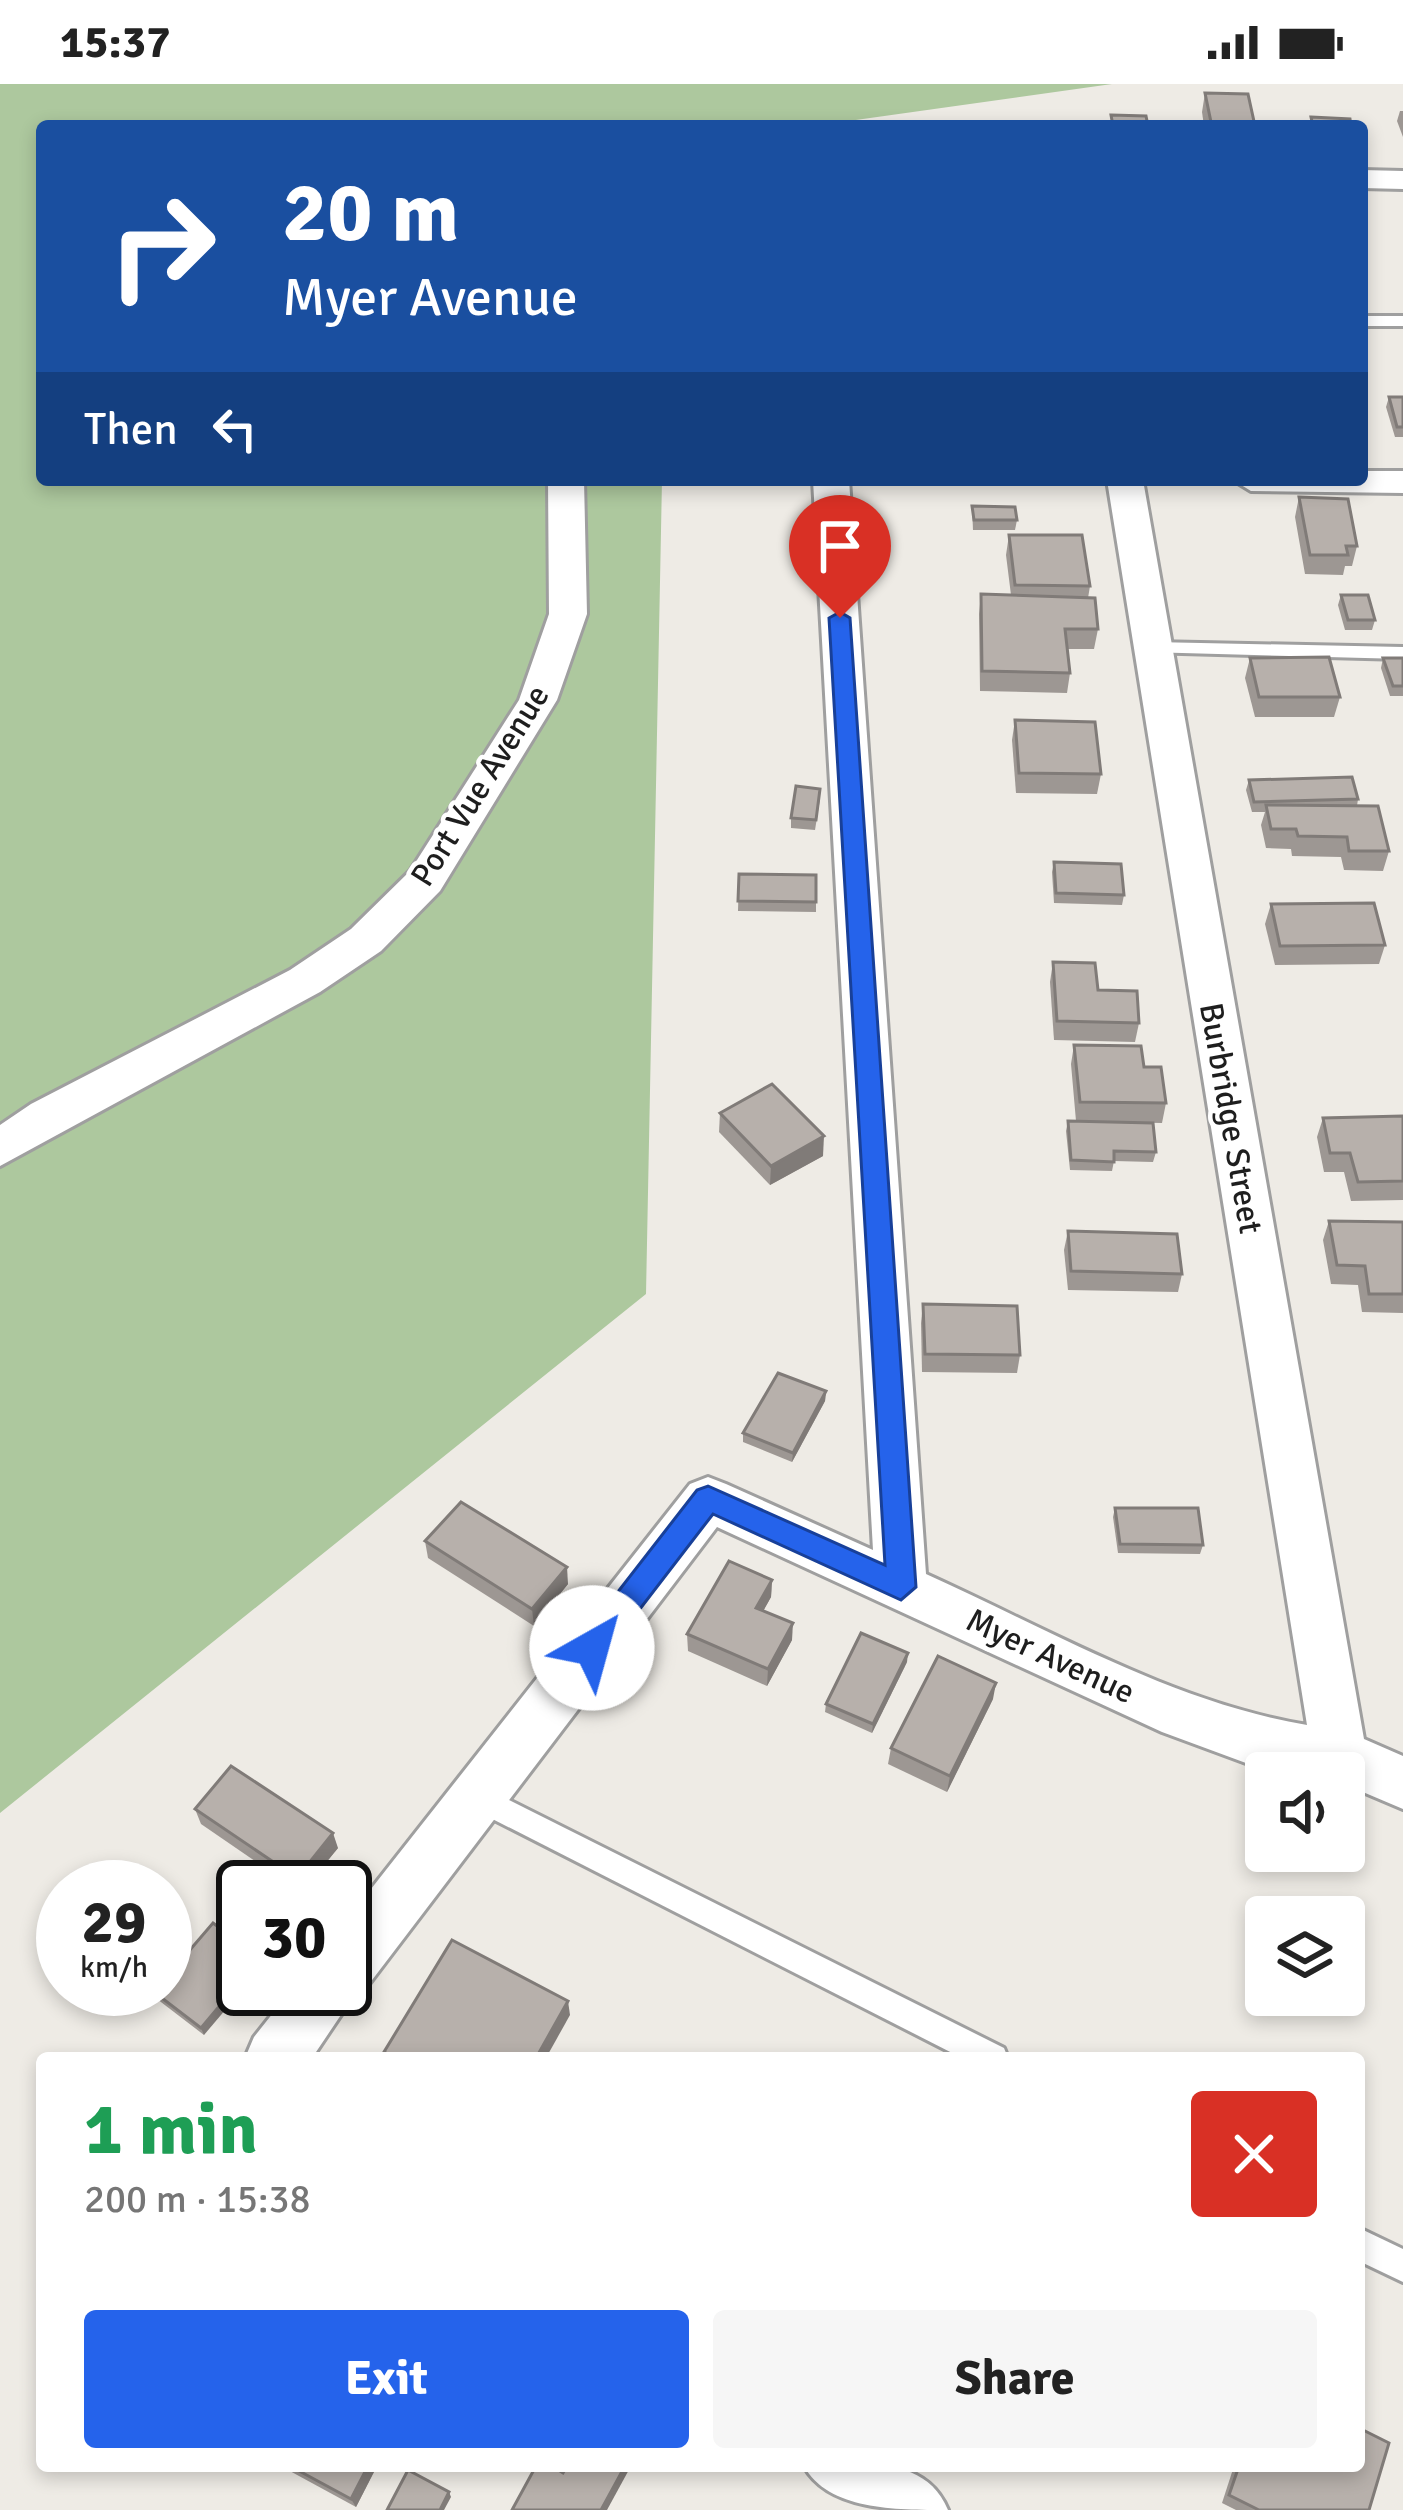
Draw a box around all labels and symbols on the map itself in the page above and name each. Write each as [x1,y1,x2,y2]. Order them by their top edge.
pin [789,495,891,618]
street label: Port Vue Avenue [402,678,558,894]
street label: Burbridge Street [1190,1000,1271,1237]
position arrow [529,1585,655,1711]
street label: Myer Avenue [960,1600,1141,1713]
speed limit sign: 30 [216,1860,372,2016]

